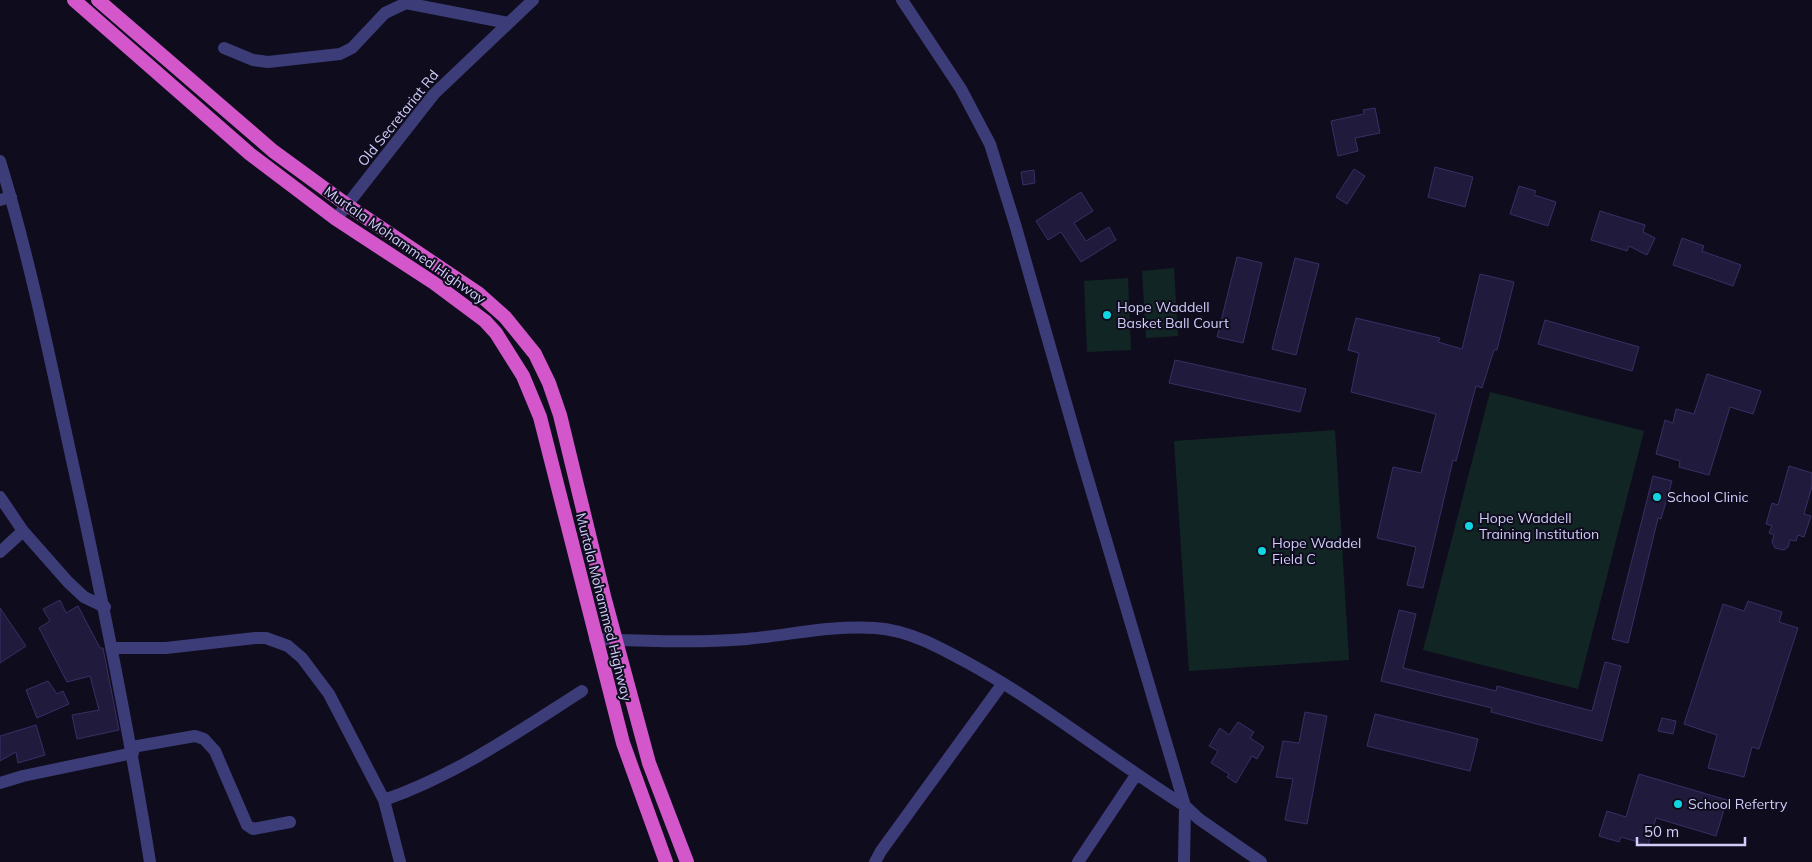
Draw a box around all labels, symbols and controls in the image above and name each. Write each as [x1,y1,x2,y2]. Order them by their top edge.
street label: Old Secretariat Rd [354,66,442,170]
street label: Murtala Mohammed Highway [321,182,490,308]
place label: Hope Waddell Basket Ball Court [1117,298,1229,332]
marker: Hope Waddell Basket Ball Court [1101,309,1113,321]
place label: School Clinic [1667,488,1749,506]
marker: School Clinic [1651,491,1663,503]
place label: Hope Waddell Training Institution [1479,509,1599,543]
street label: Murtala Mohammed Highway [572,511,636,704]
marker: Hope Waddell Training Institution [1463,520,1475,532]
place label: Hope Waddel Field C [1272,534,1361,568]
marker: Hope Waddel Field C [1256,545,1268,557]
place label: School Refertry [1688,795,1788,813]
marker: School Refertry [1672,798,1684,810]
scale bar [1637,814,1744,846]
text: 50 m [1644,822,1679,841]

